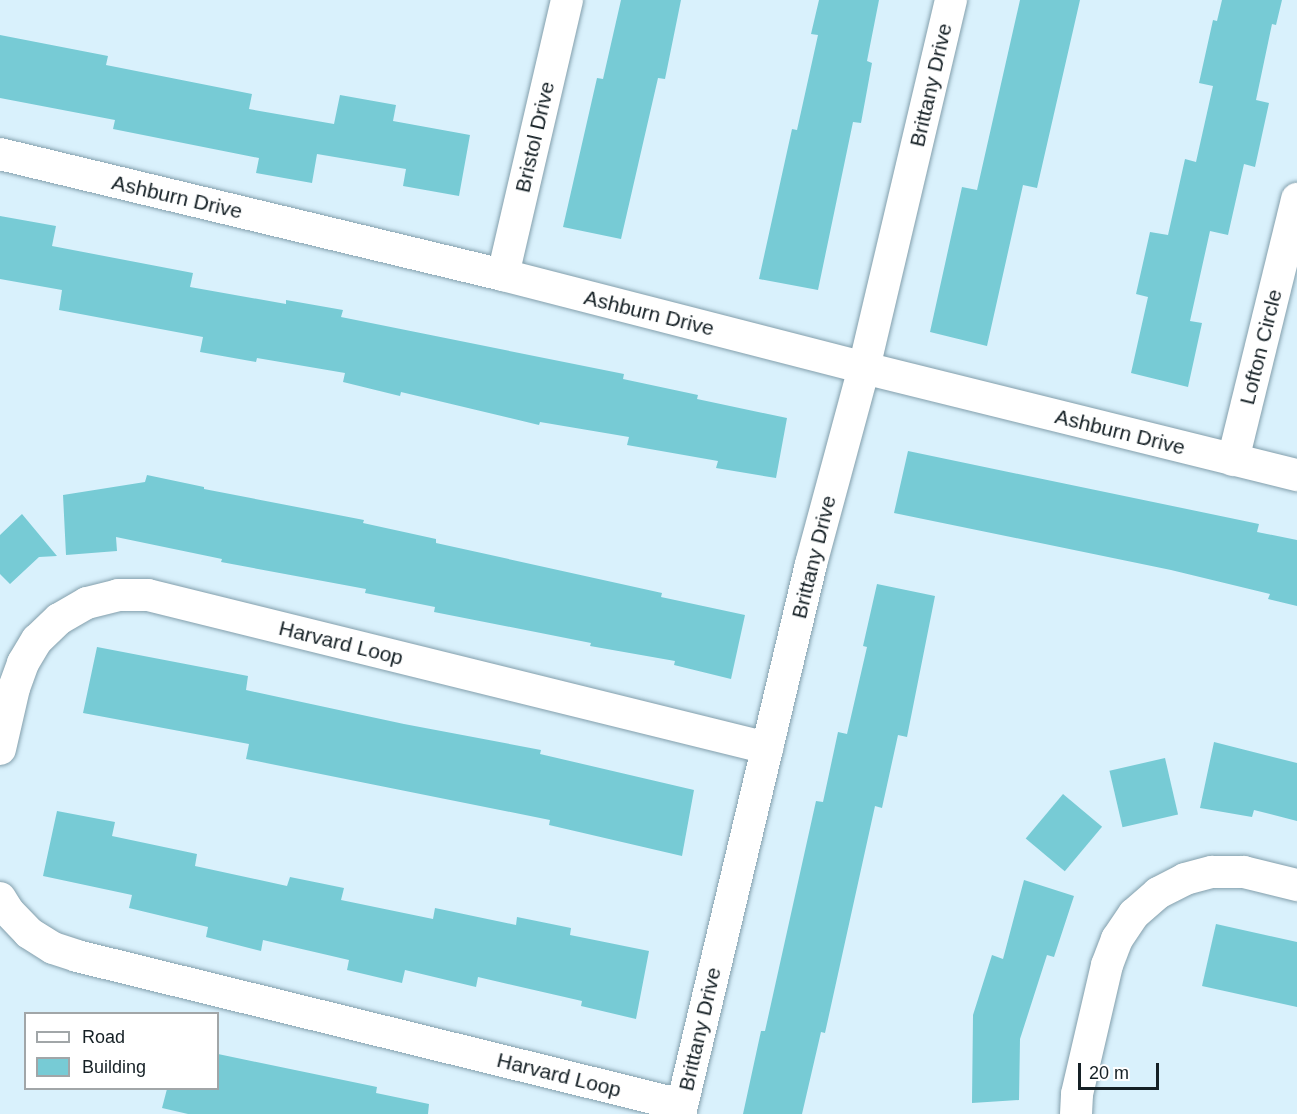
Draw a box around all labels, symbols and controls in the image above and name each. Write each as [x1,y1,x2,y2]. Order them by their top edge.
street label: Brittany Drive [905,21,957,149]
street label: Bristol Drive [510,79,560,195]
street label: Ashburn Drive [109,170,245,224]
street label: Ashburn Drive [581,285,717,341]
street label: Lofton Circle [1235,287,1287,407]
street label: Ashburn Drive [1052,404,1188,460]
street label: Brittany Drive [787,493,841,621]
street label: Harvard Loop [276,615,406,671]
street label: Brittany Drive [674,965,726,1093]
legend [24,1012,219,1090]
text: Road [82,1027,125,1047]
street label: Harvard Loop [494,1047,624,1103]
scale bar [1081,1051,1162,1089]
text: Building [82,1057,146,1077]
text: 20 m [1089,1063,1129,1083]

